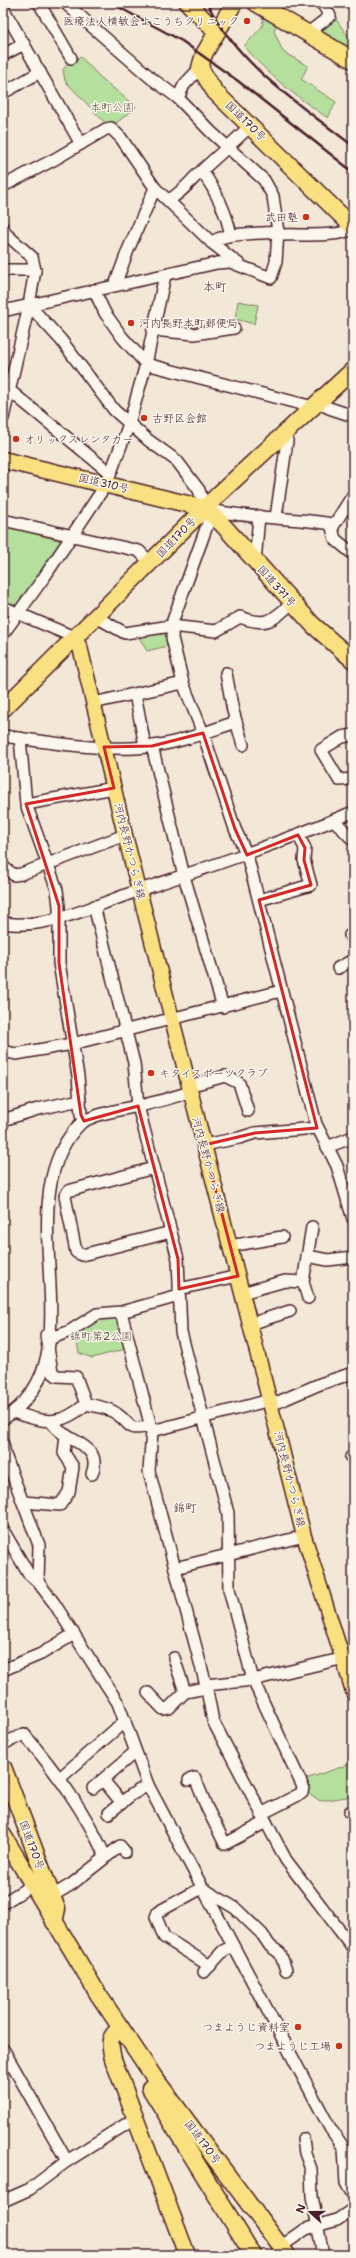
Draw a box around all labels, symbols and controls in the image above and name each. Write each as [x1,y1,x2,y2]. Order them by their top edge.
place label: 医療法人横敏会よこうちクリニック [63,14,239,29]
marker: 医療法人横敏会よこうちクリニック [242,16,252,26]
street label: 国道170号 [222,98,270,145]
park label: 本町公園 [90,100,134,115]
place label: 武田塾 [265,210,298,225]
marker: 武田塾 [301,212,311,222]
district label: 本町 [203,279,227,295]
place label: 河内長野本町郵便局 [139,316,238,331]
marker: 河内長野本町郵便局 [126,318,136,328]
place label: 古野区会館 [152,411,207,426]
marker: 古野区会館 [139,413,149,423]
place label: オリックスレンタカー [24,432,133,447]
marker: オリックスレンタカー [11,434,21,444]
street label: 国道310号 [77,470,131,497]
street label: 国道170号 [153,513,200,561]
street label: 国道371号 [254,562,299,610]
street label: 河内長野かつらぎ線 [110,801,149,901]
place label: キタイスポーツクラブ [159,1066,268,1081]
marker: キタイスポーツクラブ [146,1068,156,1078]
street label: 河内長野かつらぎ線 [188,1115,229,1215]
park label: 錦町第2公園 [70,1329,132,1344]
street label: 河内長野かつらぎ線 [270,1429,309,1529]
district label: 錦町 [173,1500,197,1516]
street label: 国道170号 [15,1818,48,1872]
place label: つまようじ資料室 [202,2020,290,2035]
marker: つまようじ資料室 [293,2022,303,2032]
place label: つまようじ工場 [254,2039,331,2054]
marker: つまようじ工場 [334,2041,344,2051]
street label: 国道170号 [181,2117,224,2168]
north arrow [290,2192,330,2232]
text: N [293,2202,310,2215]

